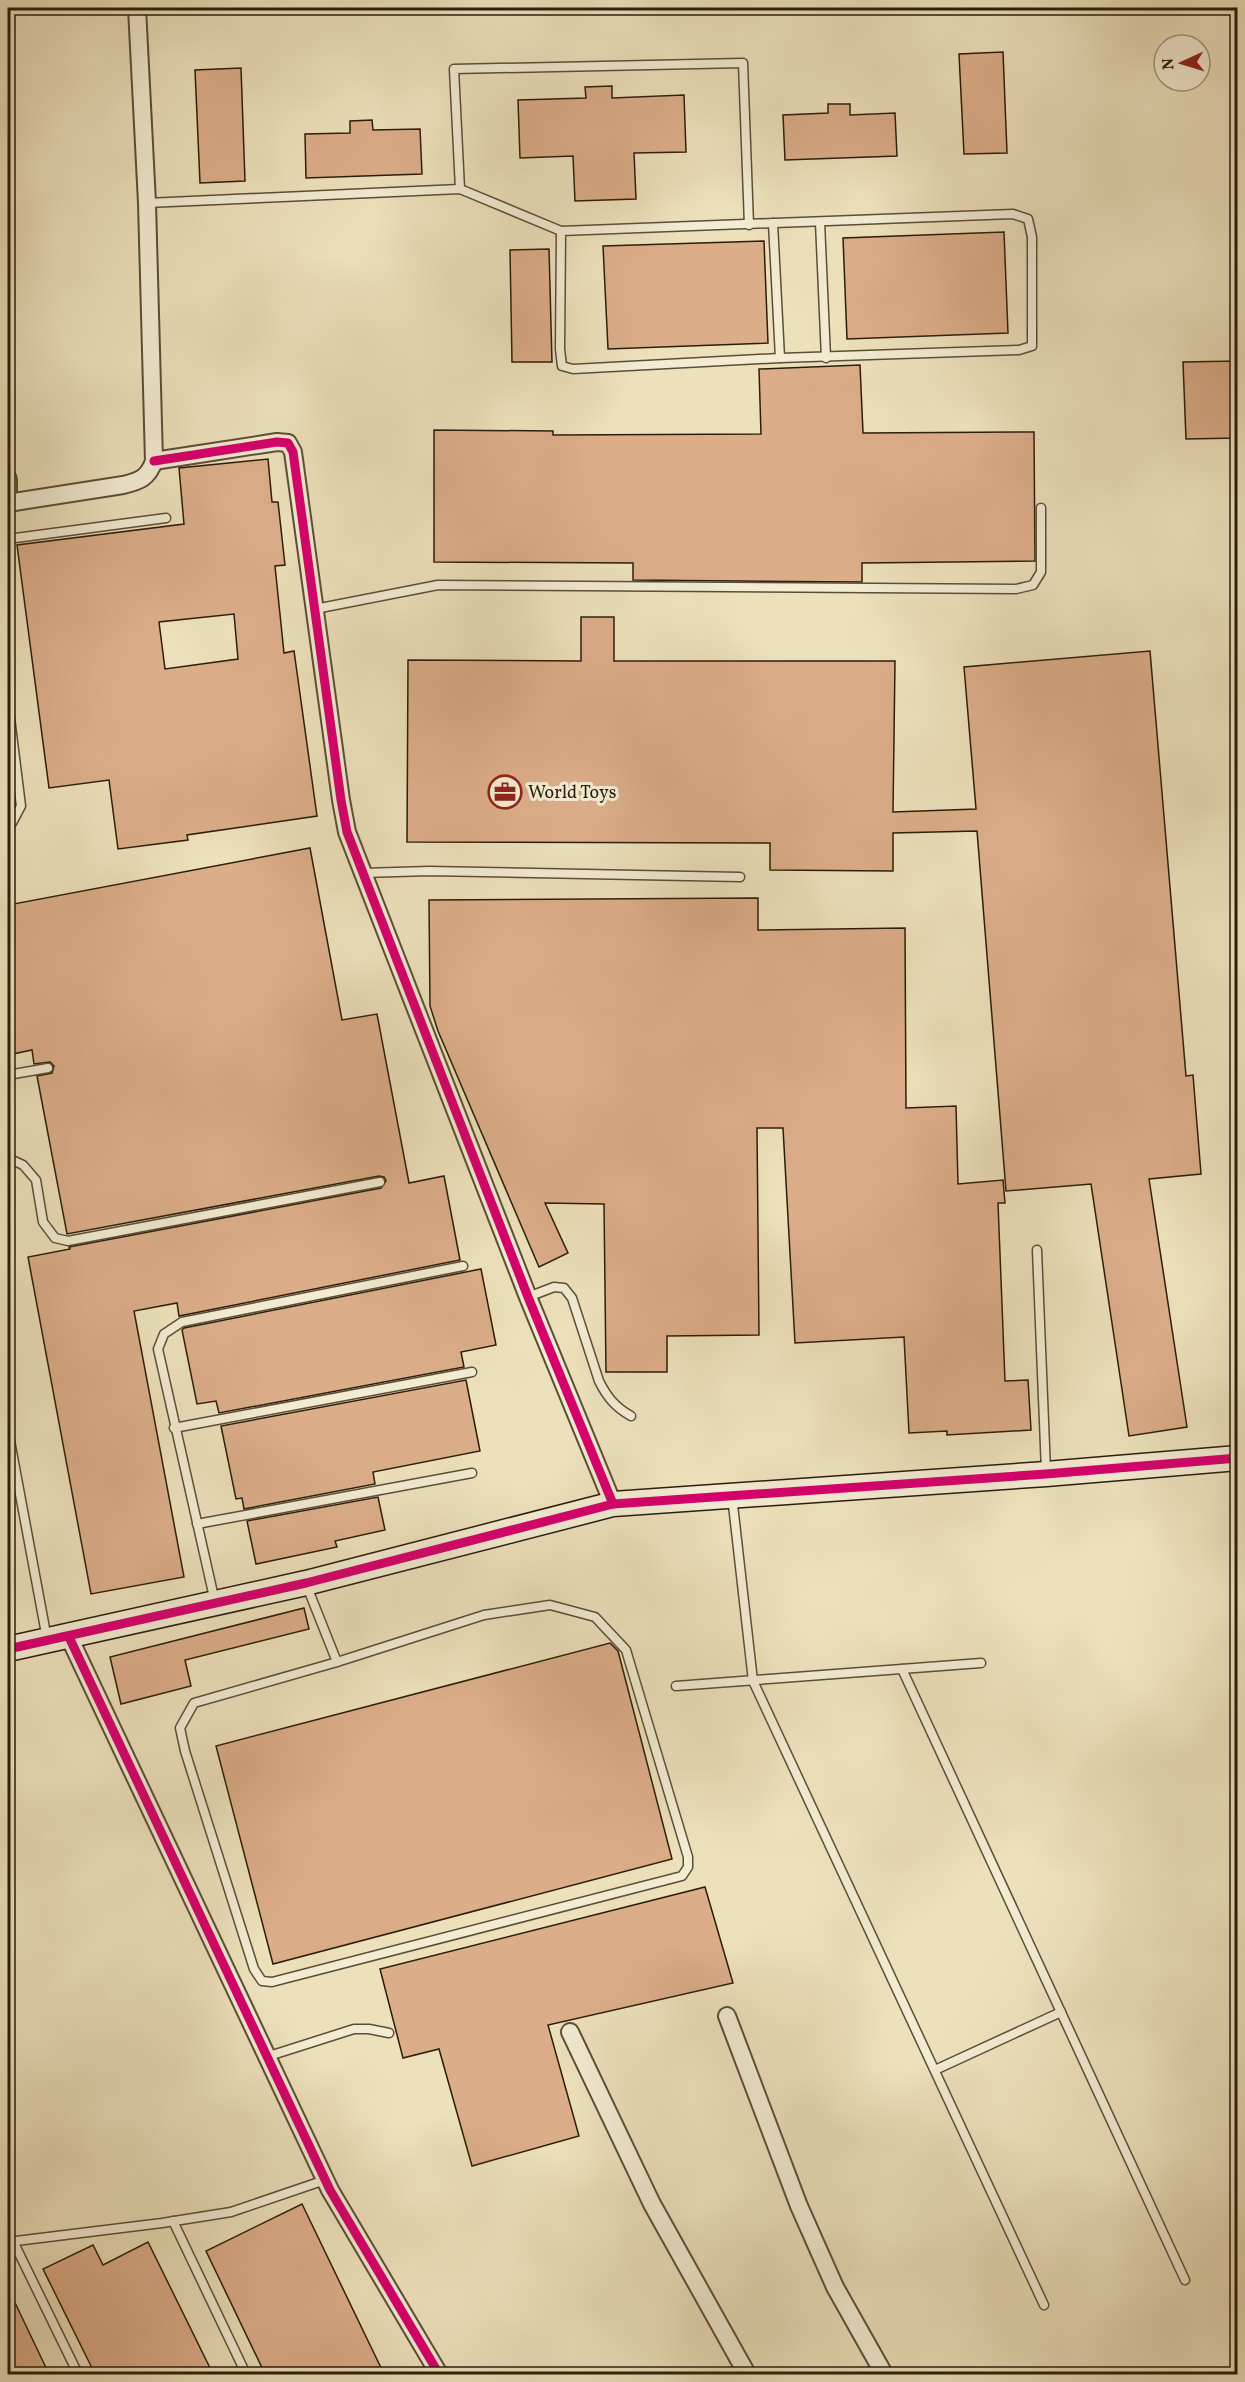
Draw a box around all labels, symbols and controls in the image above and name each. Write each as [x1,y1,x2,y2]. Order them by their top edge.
north arrow [1152,33,1212,93]
text: N [1158,57,1180,70]
office icon: World Toys [487,774,523,810]
place label: World Toys [528,781,616,806]

